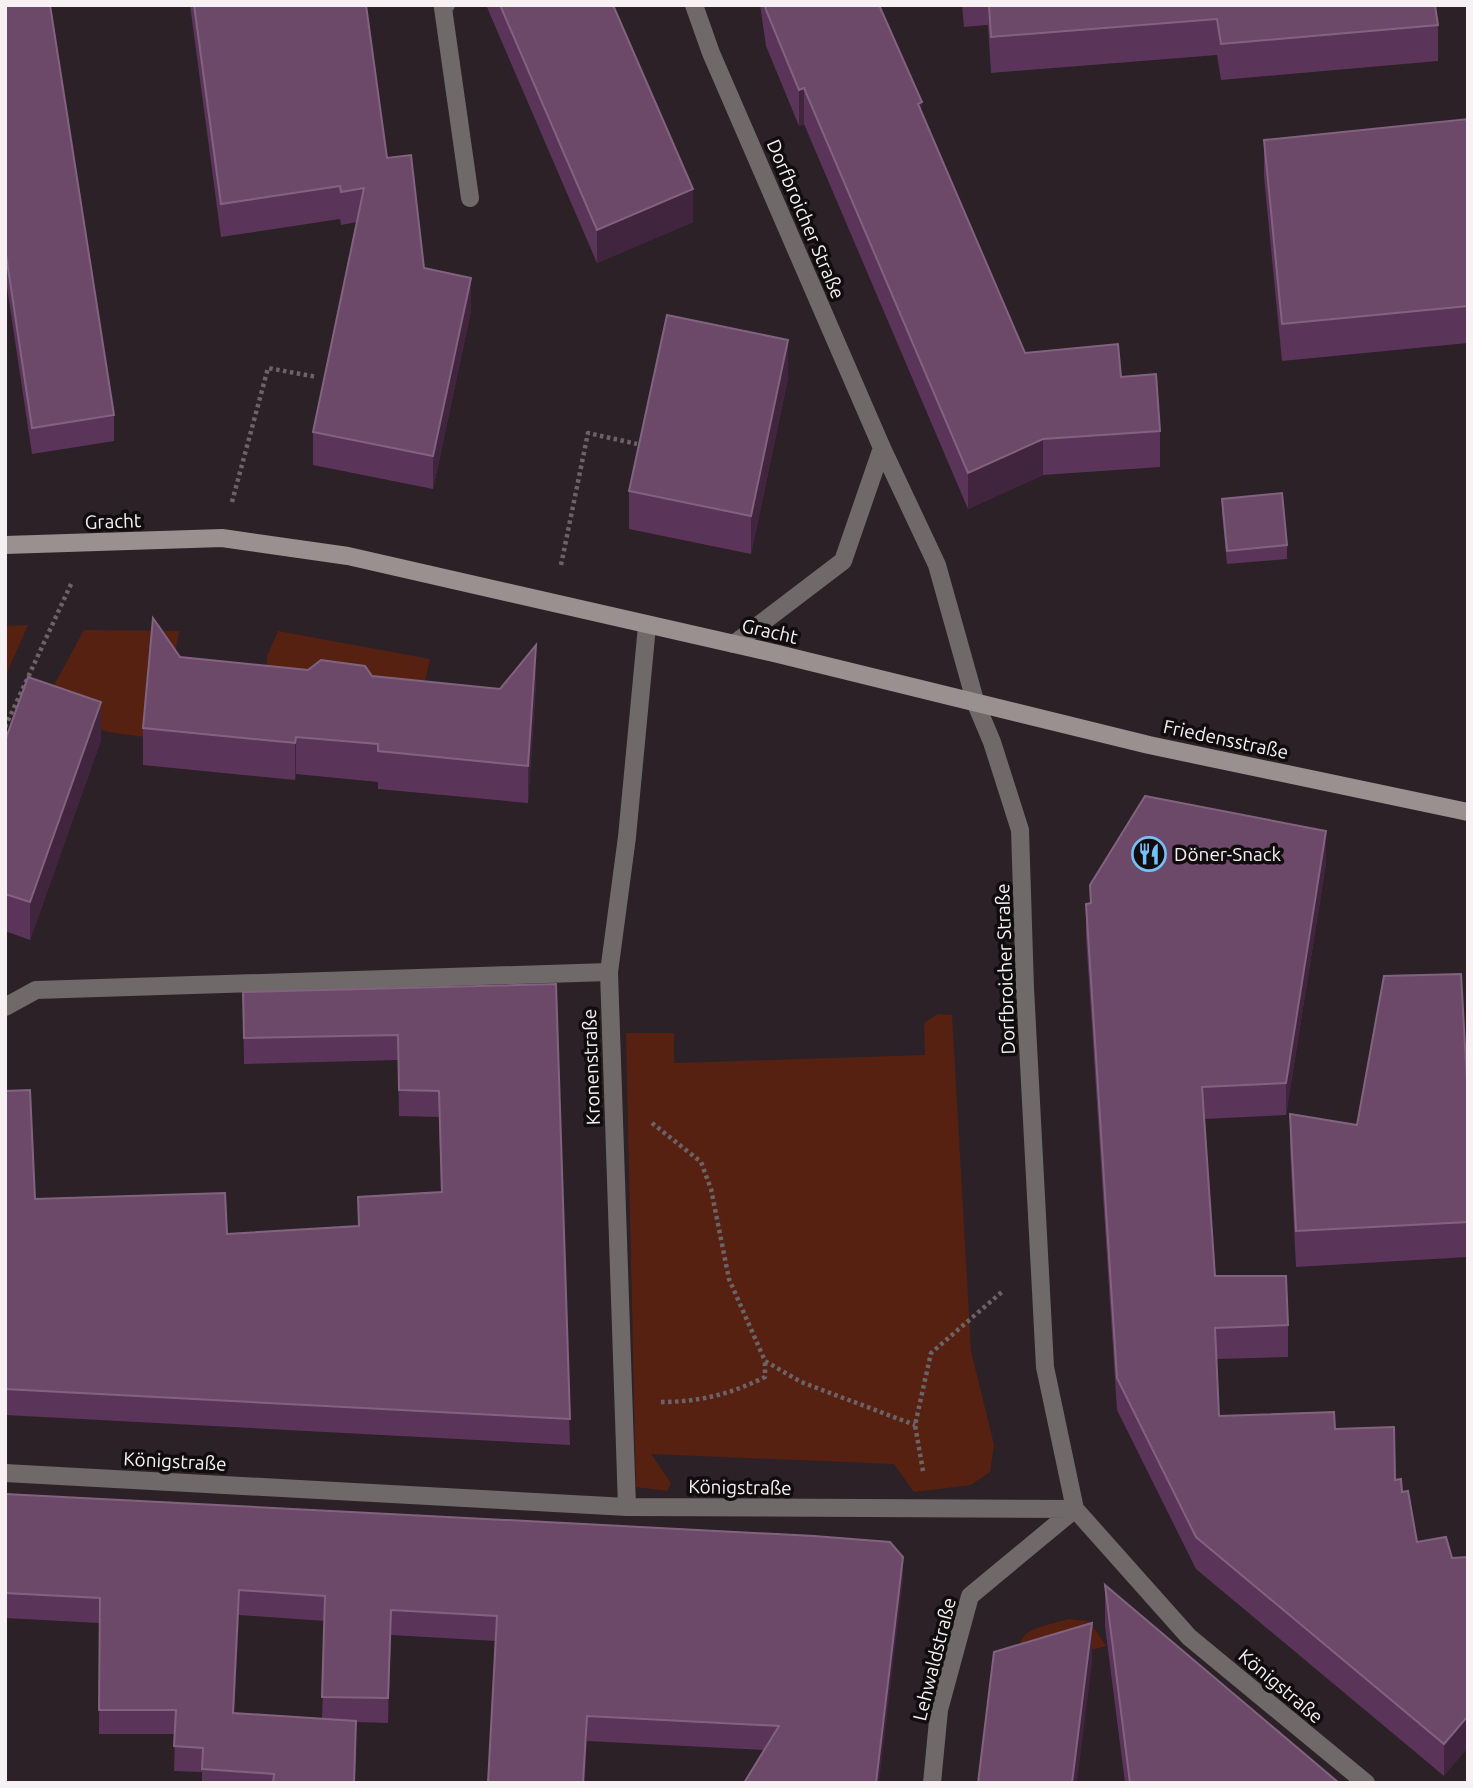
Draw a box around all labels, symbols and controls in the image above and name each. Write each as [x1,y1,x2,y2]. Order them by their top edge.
street label: Dorfbroicher Straße [762,136,850,302]
street label: Gracht [84,509,142,533]
street label: Gracht [740,614,801,648]
street label: Friedensstraße [1161,715,1291,763]
restaurant icon: Döner-Snack [1130,835,1168,873]
place label: Döner-Snack [1174,843,1282,865]
street label: Dorfbroicher Straße [991,883,1019,1055]
street label: Kronenstraße [578,1008,604,1126]
street label: Königstraße [123,1447,227,1475]
street label: Königstraße [688,1475,792,1499]
street label: Lehwaldstraße [908,1595,960,1723]
street label: Königstraße [1234,1644,1328,1728]

